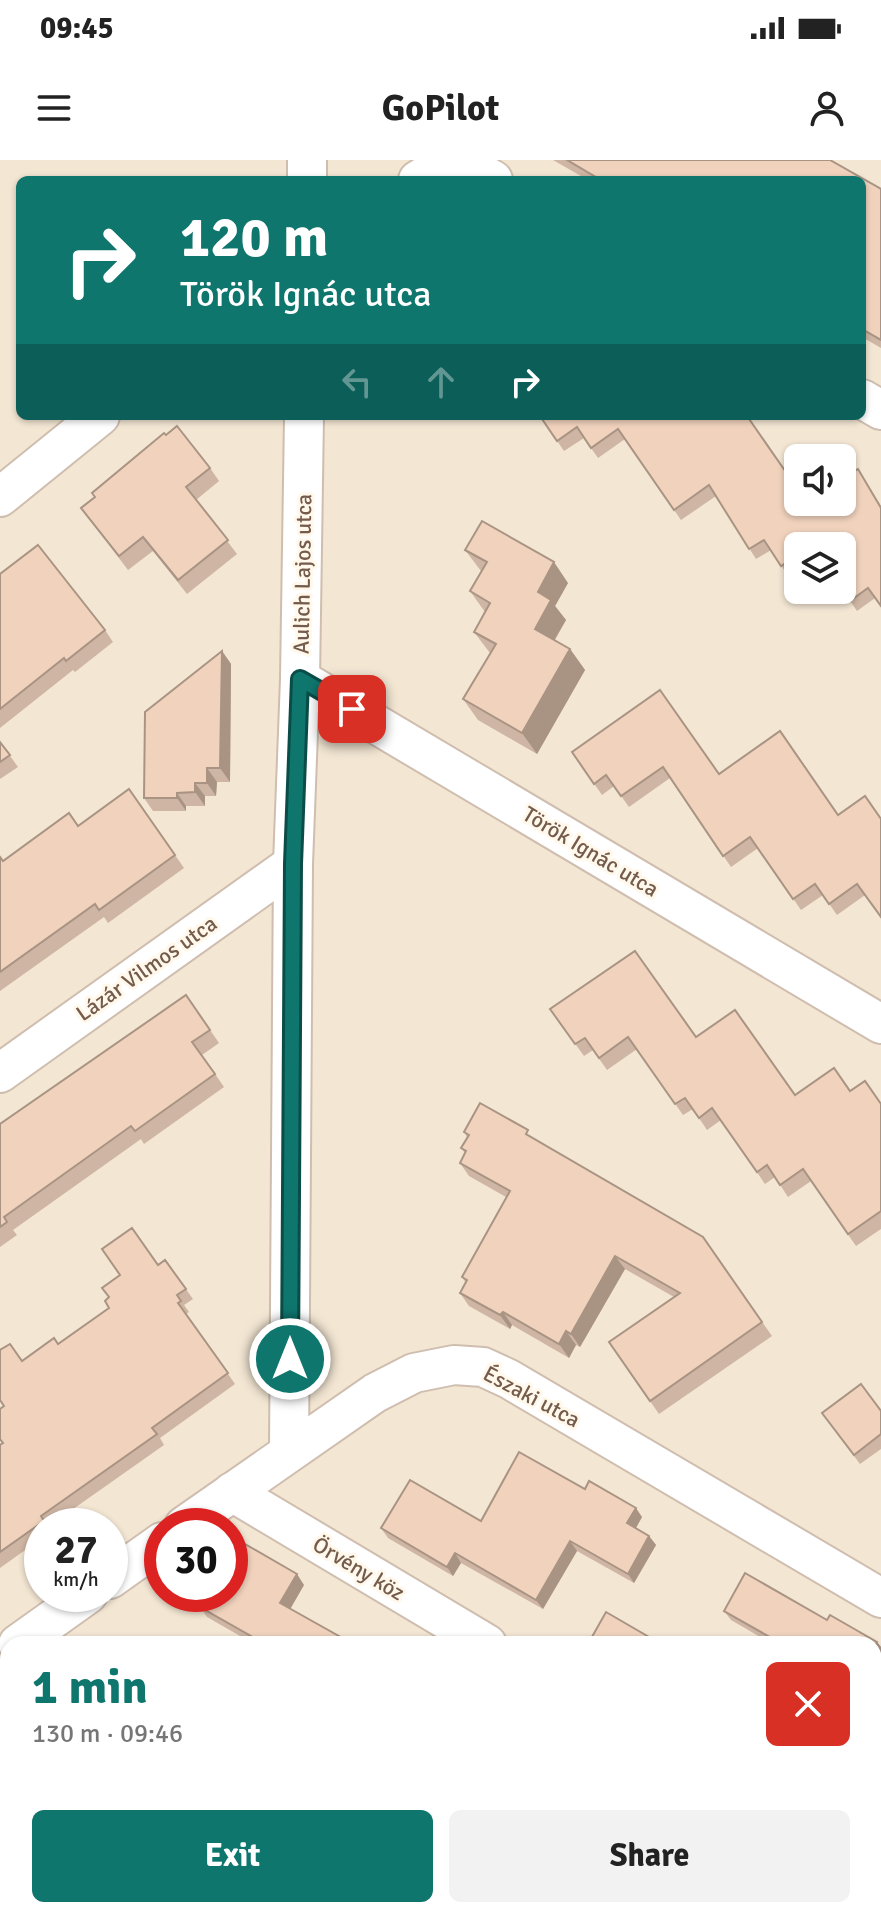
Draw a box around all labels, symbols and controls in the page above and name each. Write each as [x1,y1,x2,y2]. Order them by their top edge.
text: 09:45 [40,10,114,47]
icon: menu [32,86,76,130]
text: GoPilot [382,86,499,131]
icon: person [805,86,849,130]
text: 120 m [180,203,328,272]
icon: right [48,208,152,312]
text: Török Ignác utca [180,272,431,317]
icon: left [335,360,379,404]
icon: ahead [419,360,463,404]
icon: right [503,360,547,404]
map controls [784,444,856,604]
button: sound [784,444,856,516]
street label: Aulich Lajos utca [288,494,317,654]
button: layers [784,532,856,604]
pin [318,675,386,743]
icon: arrive [330,687,374,731]
street label: Török Ignác utca [518,800,664,903]
street label: Lázár Vilmos utca [71,910,222,1027]
position arrow [248,1317,332,1401]
street label: Északi utca [479,1360,585,1433]
speed limit sign: 30 [144,1508,248,1612]
text: 27 [54,1525,98,1575]
street label: Örvény köz [308,1531,410,1606]
text: km/h [53,1567,99,1592]
text: 1 min [32,1658,148,1717]
button: close [766,1662,850,1746]
text: 130 m · 09:46 [32,1718,183,1750]
button: Exit [32,1810,433,1902]
button: Share [449,1810,850,1902]

